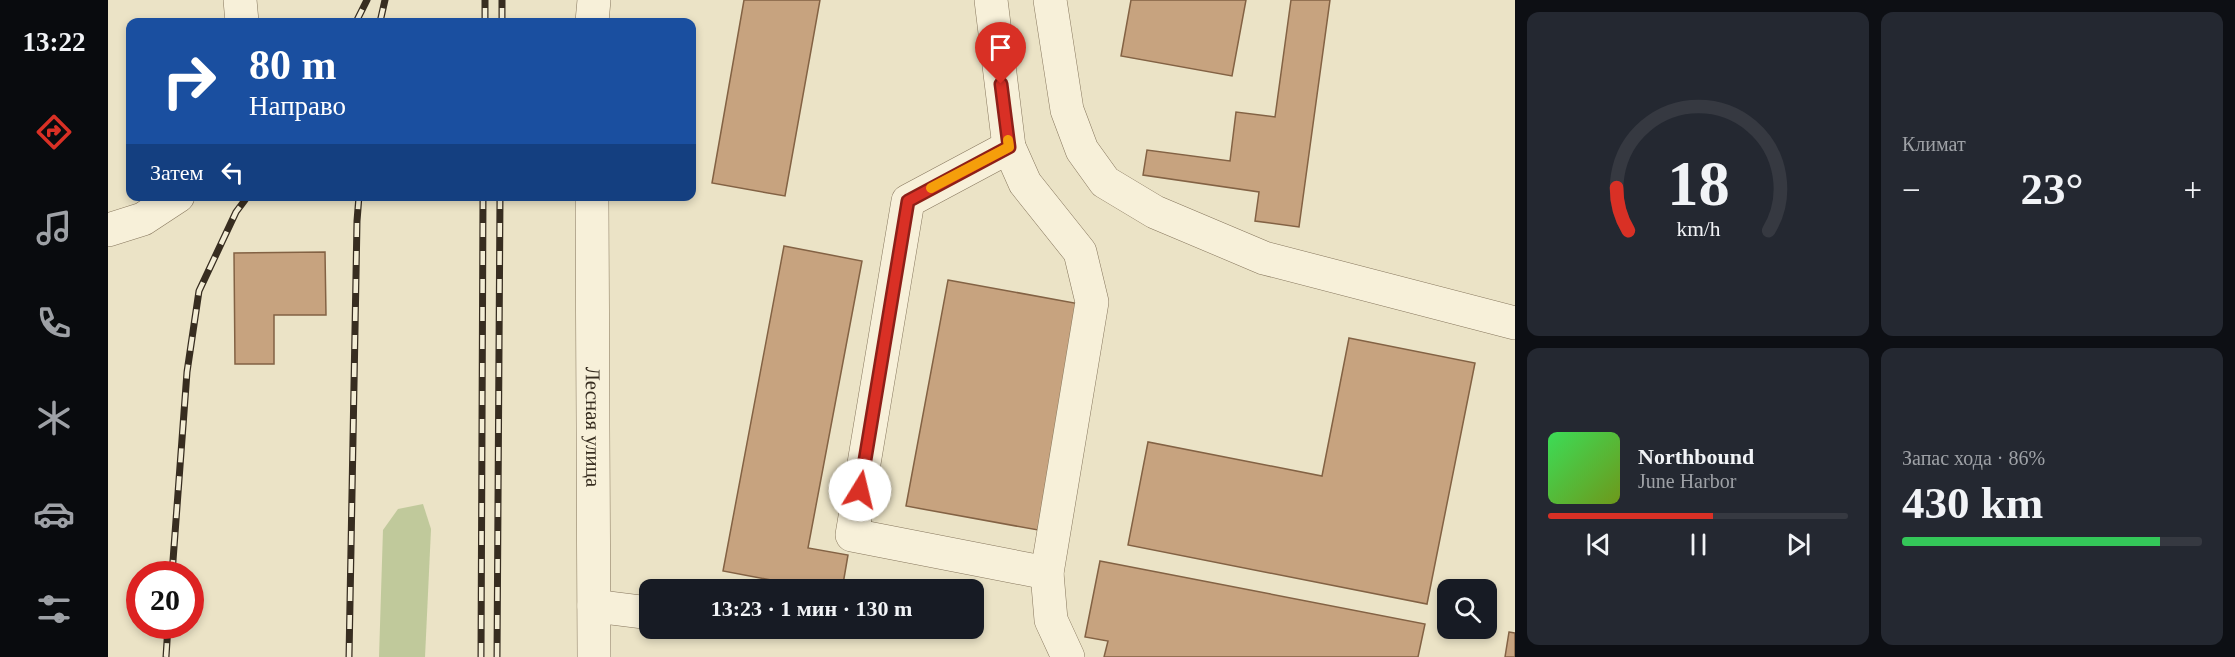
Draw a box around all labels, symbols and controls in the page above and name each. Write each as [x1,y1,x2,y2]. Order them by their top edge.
pin [975,22,1026,84]
text: 13:22 [23,27,86,57]
icon: arrive [984,31,1017,64]
icon: right [150,42,228,120]
text: 80 m [249,42,337,88]
text: Направо [249,91,346,121]
icon: directions [33,111,75,153]
text: Климат [1902,133,1966,155]
text: 18 [1667,149,1729,218]
icon: left [216,156,249,189]
text: Затем [150,160,204,185]
text: 23° [2021,164,2084,214]
text: − [1902,172,1921,208]
text: + [2183,172,2202,208]
icon: music [33,207,75,249]
text: km/h [1676,217,1720,241]
icon: phone [33,302,75,344]
street label: Лесная улица [581,367,605,488]
icon: climate [33,397,75,439]
text: Northbound [1638,444,1754,469]
text: Запас хода · 86% [1902,447,2045,469]
position arrow [828,458,892,522]
text: June Harbor [1638,470,1736,492]
text: 430 km [1902,478,2043,528]
icon: car [33,493,75,535]
icon: previous [1582,528,1615,561]
icon: pause [1682,528,1715,561]
icon: next [1782,528,1815,561]
speed limit sign: 20 [126,561,204,639]
map controls [1437,579,1497,639]
button: search [1437,579,1497,639]
icon: filters [33,588,75,630]
text: 13:23 · 1 мин · 130 m [711,596,912,621]

